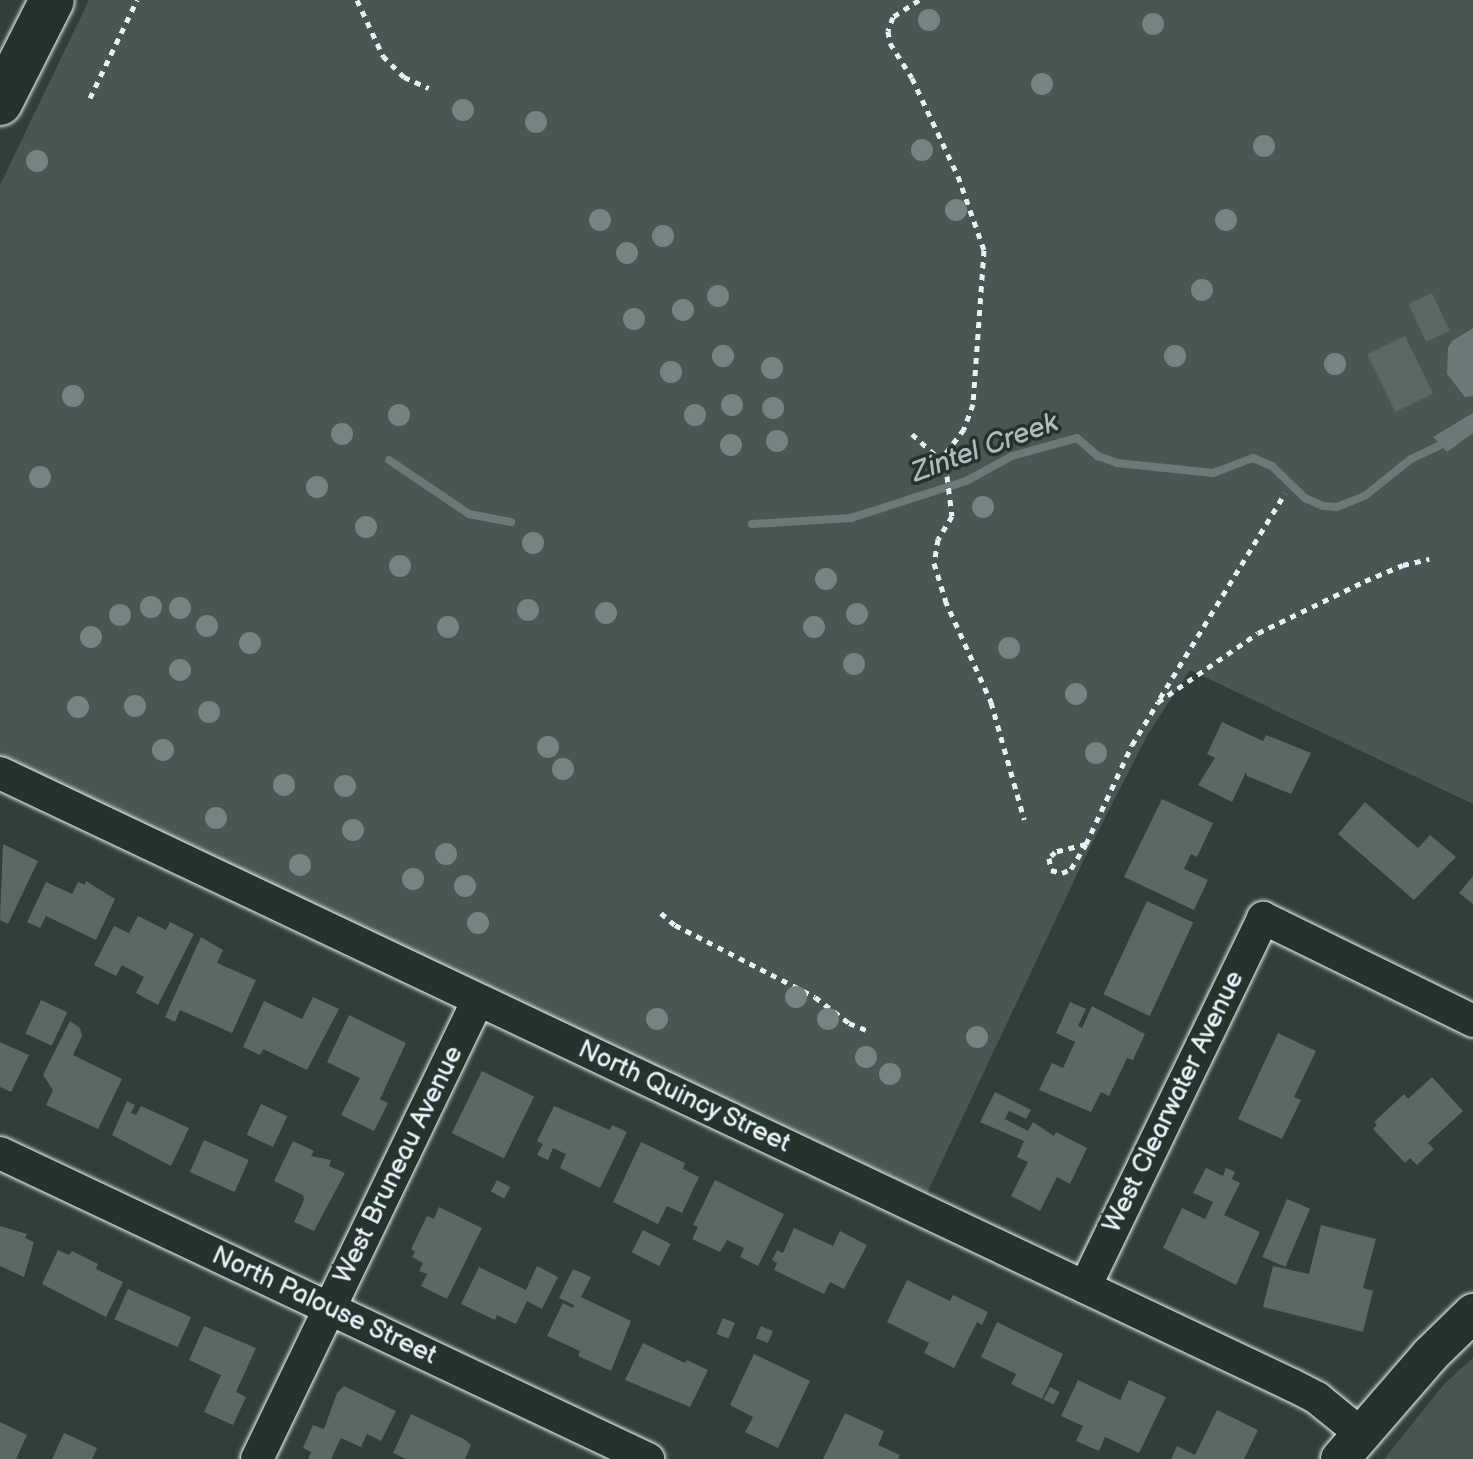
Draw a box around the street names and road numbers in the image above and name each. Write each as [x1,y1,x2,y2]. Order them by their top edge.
street label: West Clearwater Avenue [1097,966,1251,1238]
street label: North Quincy Street [572,1034,796,1160]
street label: West Bruneau Avenue [328,1041,470,1289]
street label: North Palouse Street [207,1240,441,1372]

